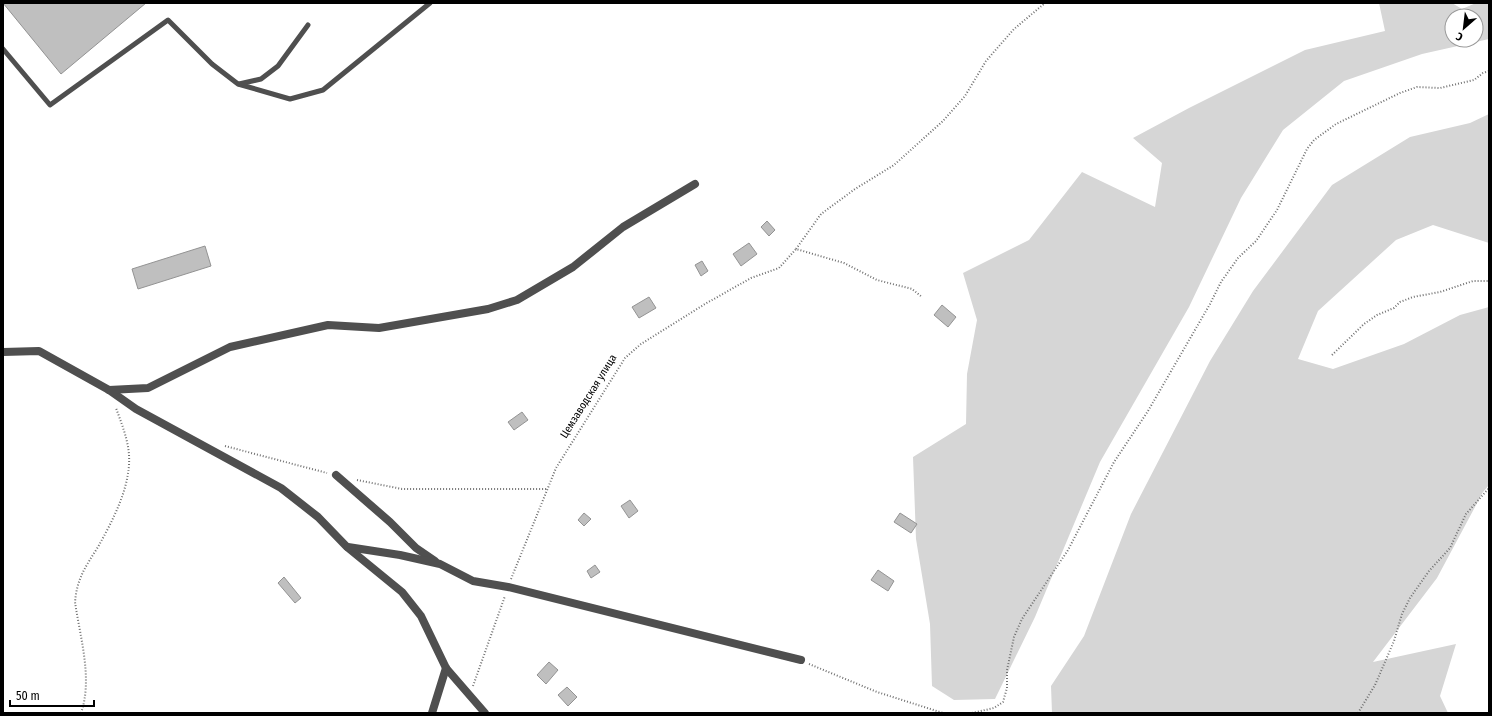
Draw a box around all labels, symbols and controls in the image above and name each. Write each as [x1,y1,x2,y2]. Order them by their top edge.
north arrow [1444,8,1484,48]
text: С [1454,29,1465,43]
street label: Цемзаводская улица [557,352,619,441]
scale bar [10,682,94,708]
text: 50 m [16,689,40,703]

